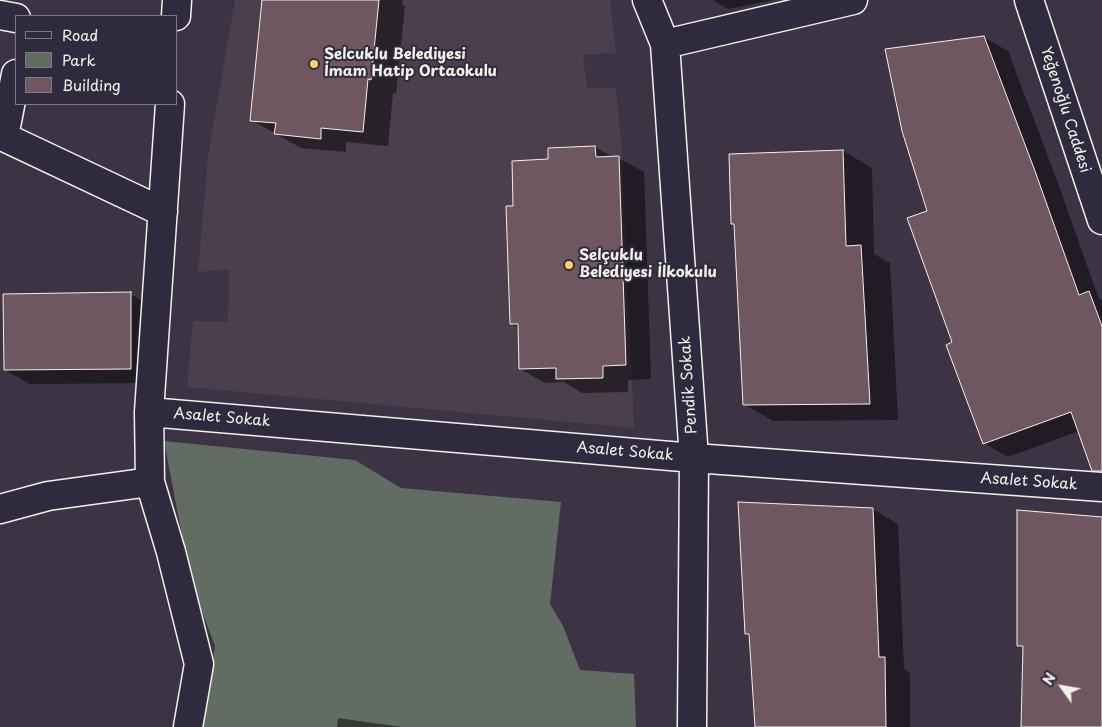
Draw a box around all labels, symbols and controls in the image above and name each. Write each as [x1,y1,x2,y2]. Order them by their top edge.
legend [15,15,178,105]
text: Road [62,23,98,46]
street label: Yeğenoğlu Caddesi [1036,45,1094,175]
place label: Selcuklu Belediyesi İmam Hatip Ortaokulu [324,46,497,81]
text: Park [62,48,96,71]
marker: Selcuklu Belediyesi İmam Hatip Ortaokulu [308,58,320,70]
text: Building [62,73,121,96]
place label: Selçuklu Belediyesi İlkokulu [579,247,717,282]
marker: Selçuklu Belediyesi İlkokulu [563,259,575,271]
street label: Pendik Sokak [677,335,701,435]
street label: Asalet Sokak [173,405,271,431]
street label: Asalet Sokak [576,439,674,465]
street label: Asalet Sokak [980,470,1078,494]
north arrow [1037,662,1087,712]
text: N [1037,669,1061,689]

